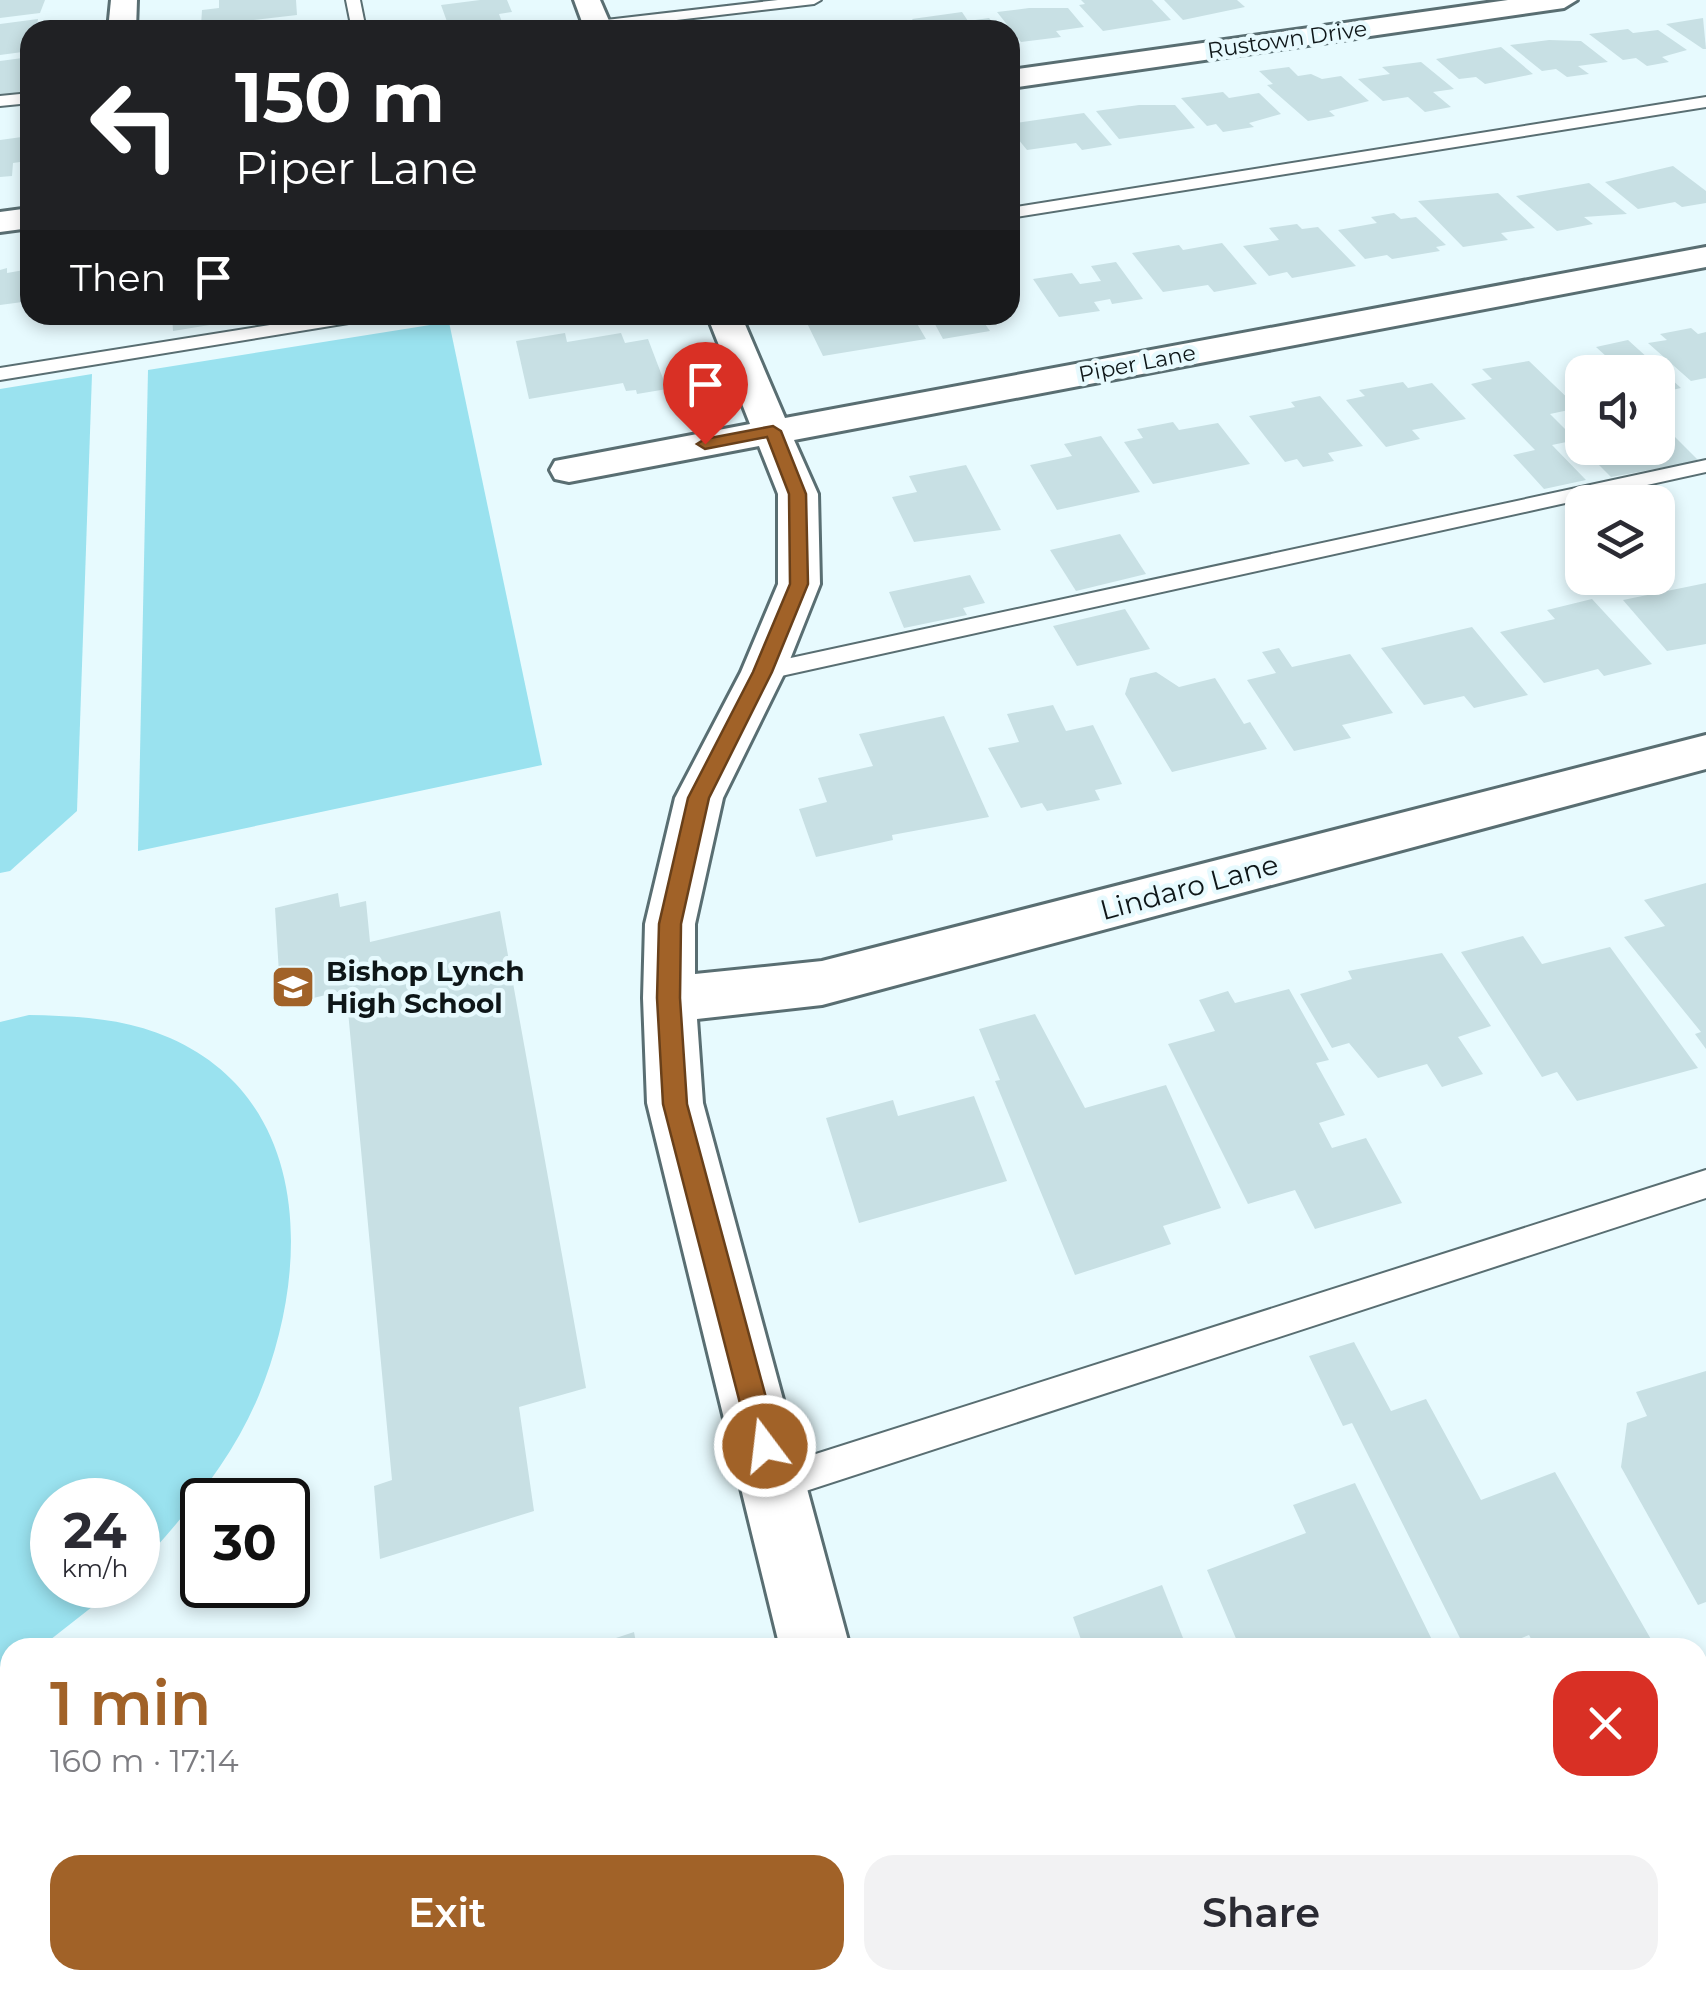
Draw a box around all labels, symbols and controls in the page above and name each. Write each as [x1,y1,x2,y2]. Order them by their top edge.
street label: Rustown Drive [1205,15,1369,64]
text: 150 m [235,54,445,140]
icon: left [70,60,200,190]
text: Piper Lane [235,140,478,195]
icon: arrive [186,250,241,305]
text: Then [70,254,166,301]
street label: Piper Lane [1076,339,1198,388]
pin [663,342,748,445]
map controls [1565,355,1675,595]
button: sound [1565,355,1675,465]
icon: arrive [678,357,733,412]
button: layers [1565,485,1675,595]
street label: Lindaro Lane [1096,847,1282,927]
place label: Bishop Lynch High School [326,954,525,1020]
school or university icon: Bishop Lynch High School [270,964,316,1010]
position arrow [713,1394,817,1498]
speed limit sign: 30 [180,1478,310,1608]
text: 24 [63,1500,127,1561]
text: km/h [62,1553,128,1583]
text: 1 min [50,1667,211,1740]
button: close [1553,1671,1658,1776]
text: 160 m · 17:14 [50,1741,239,1780]
button: Exit [50,1855,844,1970]
button: Share [864,1855,1658,1970]

